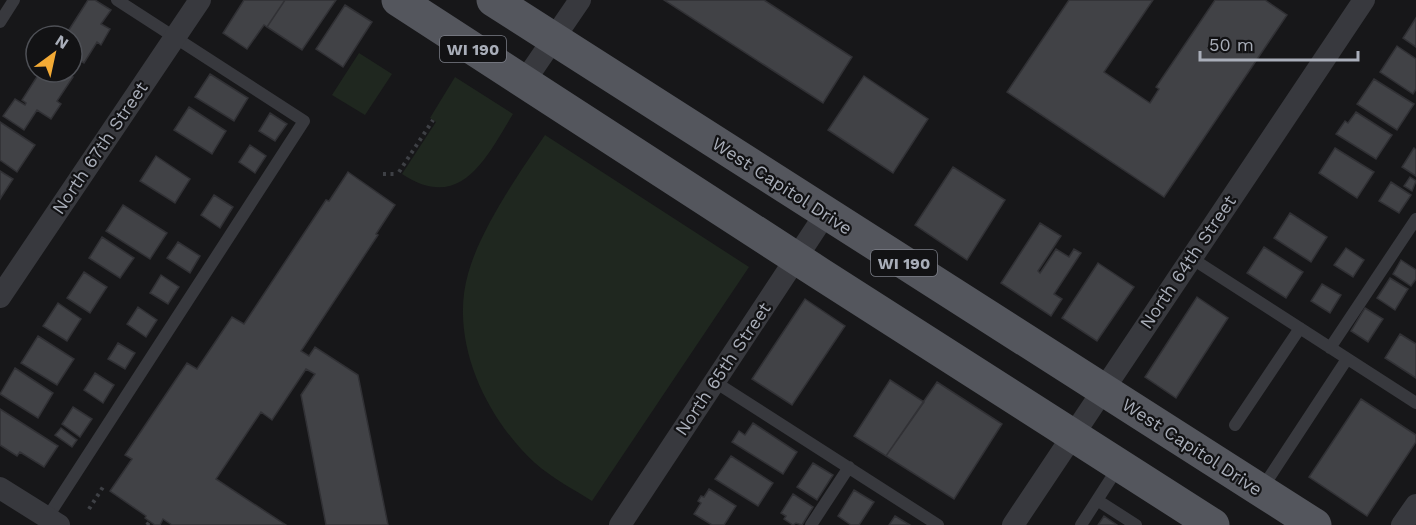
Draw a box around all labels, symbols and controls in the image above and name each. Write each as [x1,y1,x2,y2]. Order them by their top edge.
north arrow [24,24,84,84]
scale bar [1200,24,1358,62]
text: N [52,31,72,53]
text: 50 m [1209,34,1254,55]
road number: WI 190 [440,36,506,62]
street label: North 67th Street [47,77,152,218]
street label: West Capitol Drive [708,132,856,239]
street label: North 64th Street [1135,191,1240,332]
road number: WI 190 [871,250,937,276]
street label: North 65th Street [670,298,775,439]
street label: West Capitol Drive [1118,393,1266,500]

